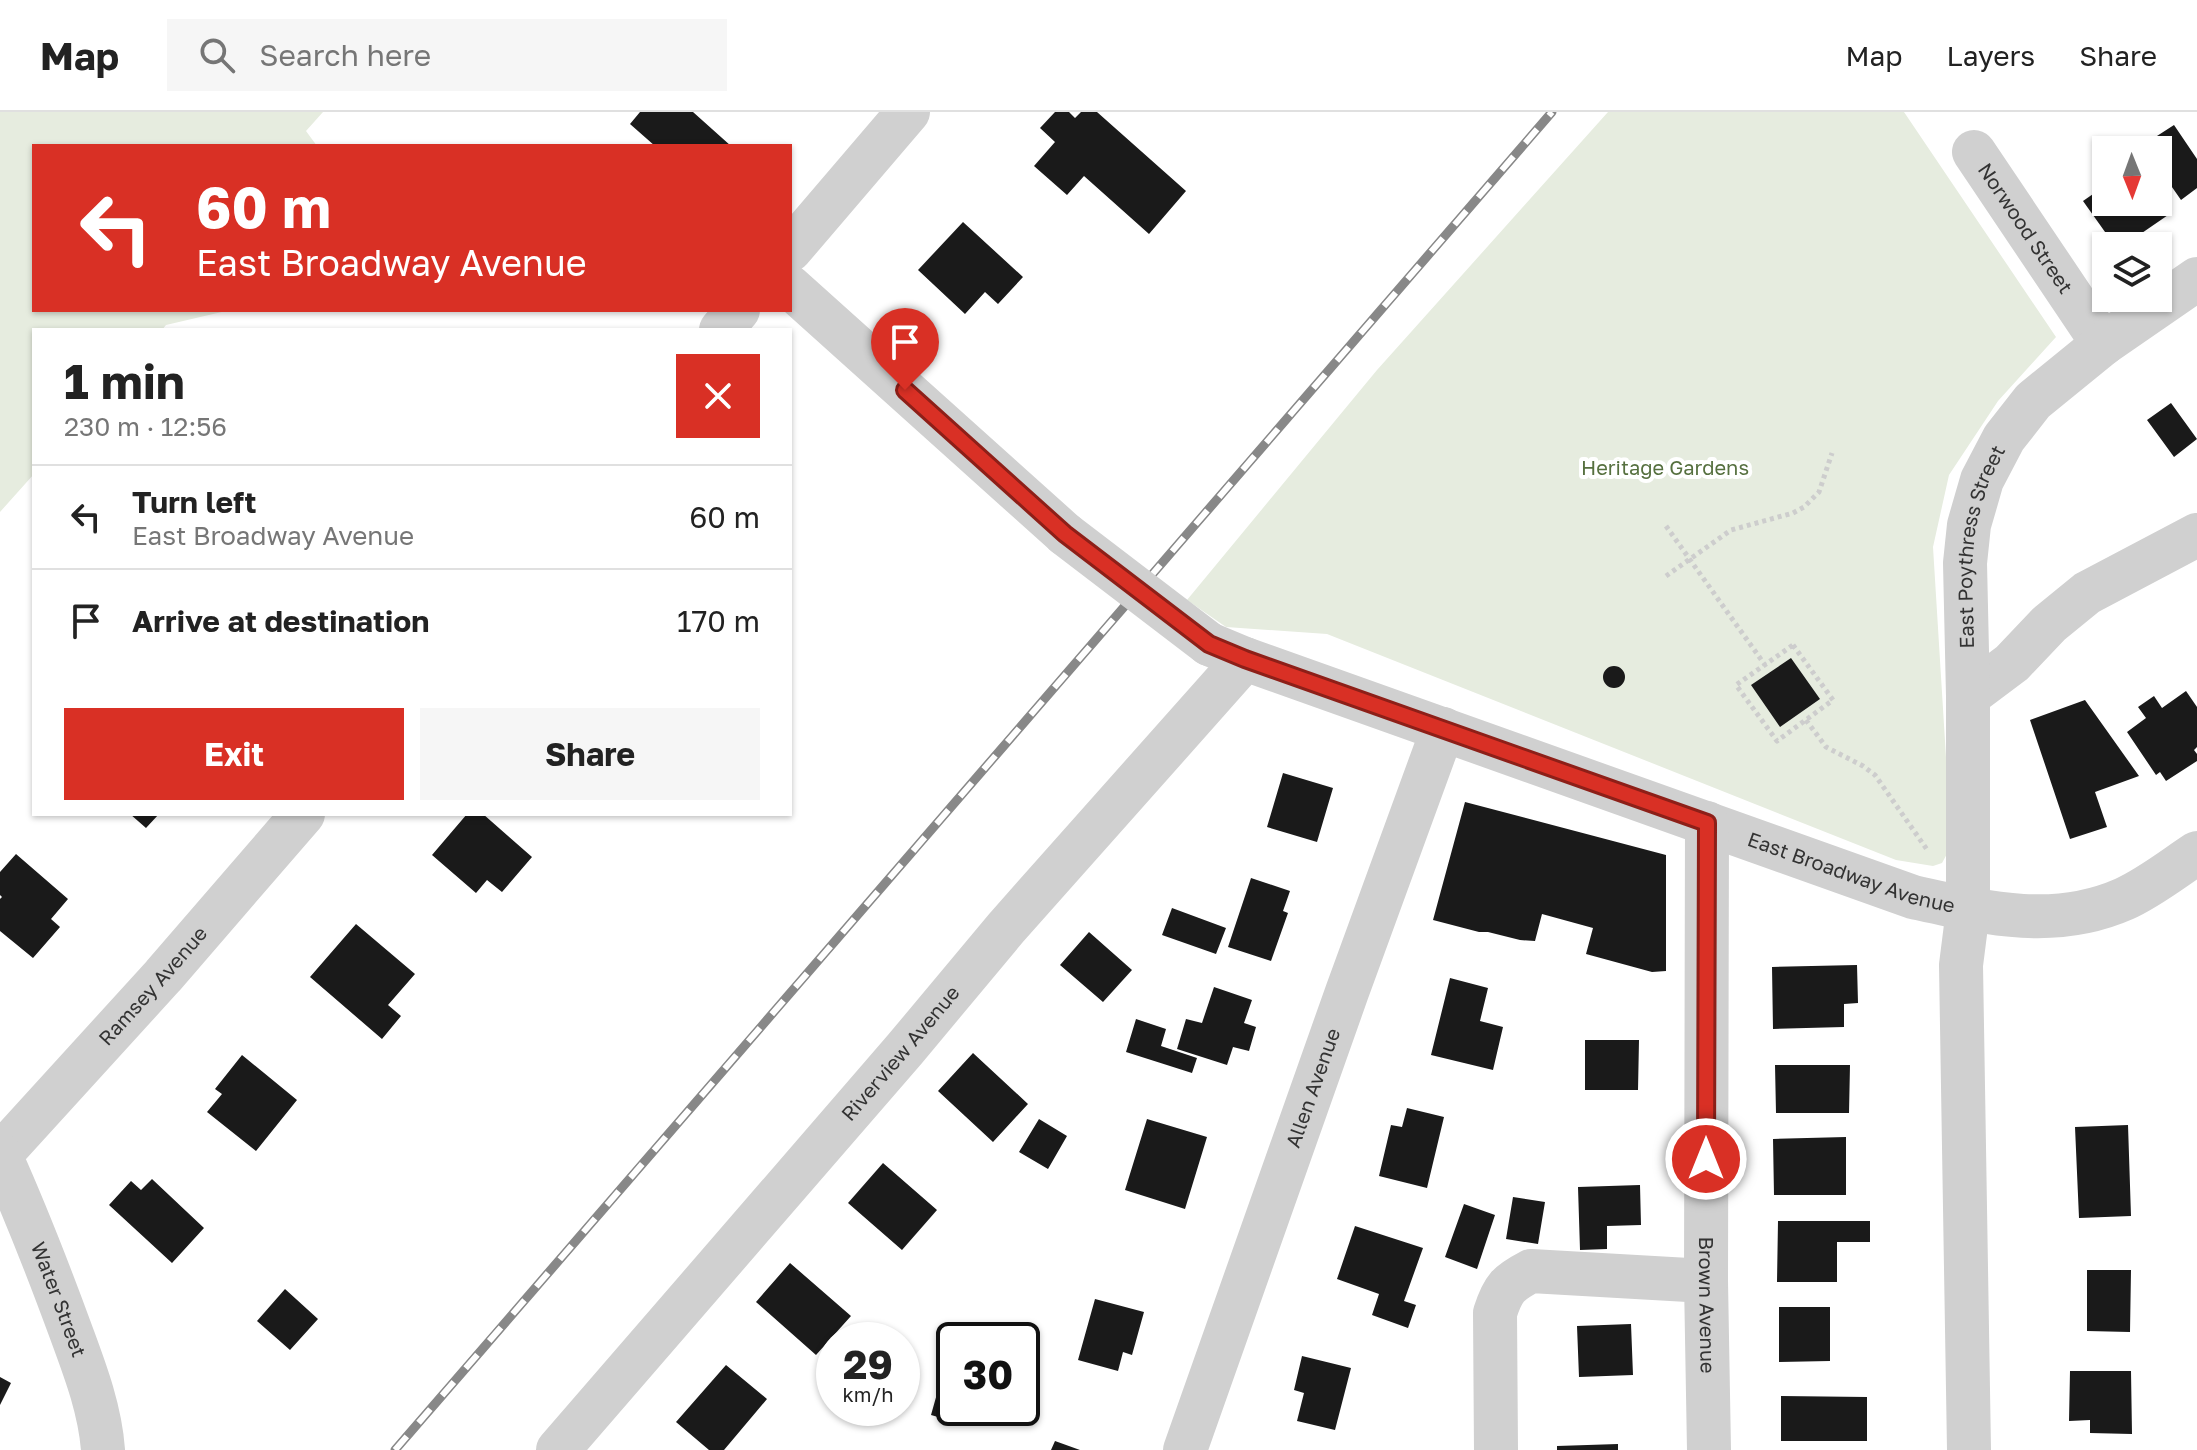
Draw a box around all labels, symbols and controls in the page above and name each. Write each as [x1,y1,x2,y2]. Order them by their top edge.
search box [167,19,727,91]
text: Map [40,33,119,78]
icon: search [195,33,239,77]
text: Search here [259,37,431,73]
text: Map [1845,39,1903,72]
text: Layers [1947,39,2035,72]
text: Share [2079,39,2157,72]
north arrow [2092,136,2172,216]
map controls [2092,136,2172,312]
street label: Norwood Street [1974,158,2078,298]
text: 60 m [196,173,331,240]
icon: left [64,176,168,280]
button: layers [2092,232,2172,312]
text: East Broadway Avenue [196,241,587,284]
pin [871,308,939,390]
icon: arrive [883,320,927,364]
text: 1 min [64,352,185,410]
button: close [676,354,760,438]
text: 230 m · 12:56 [64,411,227,442]
street label: East Poythress Street [1952,441,2009,649]
park label: Heritage Gardens [1581,455,1749,479]
text: Turn left [132,484,257,520]
icon: left [64,495,108,539]
text: 60 m [689,499,760,535]
text: East Broadway Avenue [132,520,414,551]
icon: arrive [64,599,108,643]
text: Arrive at destination [132,603,429,639]
text: 170 m [677,603,760,639]
button: Exit [64,708,404,800]
button: Share [420,708,760,800]
street label: East Broadway Avenue [1745,826,1957,917]
street label: Ramsey Avenue [93,921,212,1050]
street label: Riverview Avenue [836,980,964,1125]
street label: Allen Avenue [1280,1025,1344,1151]
position arrow [1664,1117,1748,1201]
street label: Brown Avenue [1695,1236,1721,1374]
street label: Water Street [27,1238,92,1360]
speed limit sign: 30 [936,1322,1040,1426]
text: 29 [843,1340,893,1388]
text: km/h [843,1382,893,1406]

